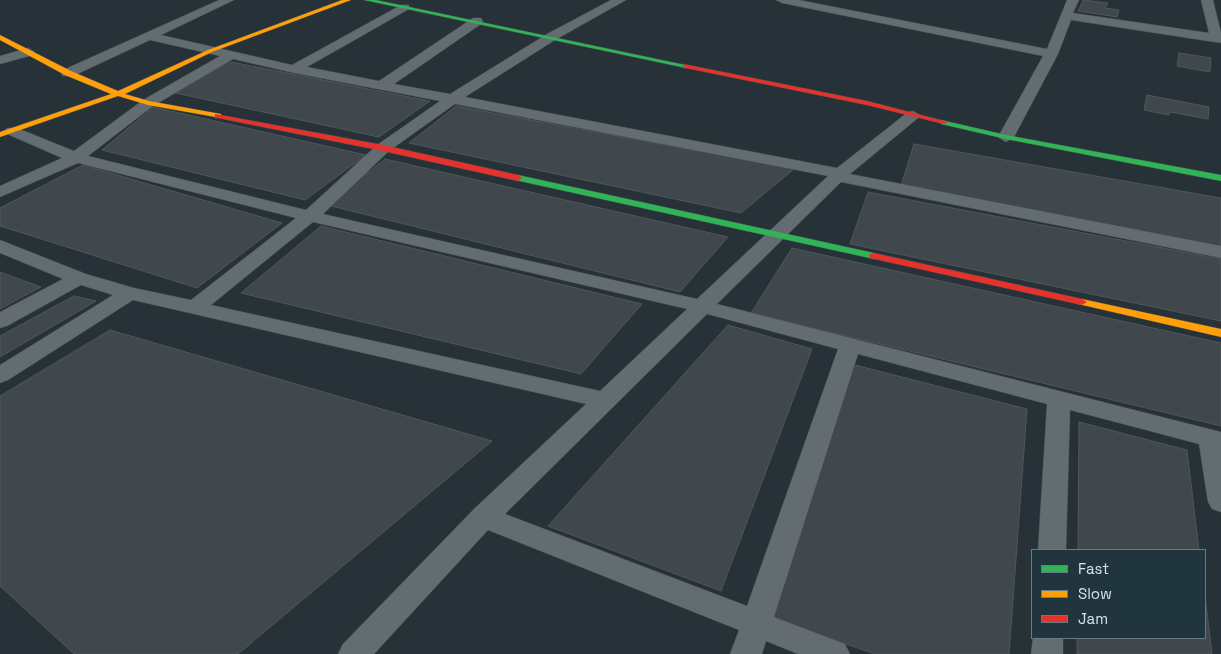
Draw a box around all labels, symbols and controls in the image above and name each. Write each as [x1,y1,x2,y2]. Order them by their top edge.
legend [1031,549,1206,639]
text: Fast [1078,559,1109,578]
text: Slow [1078,584,1112,603]
text: Jam [1078,609,1108,628]

